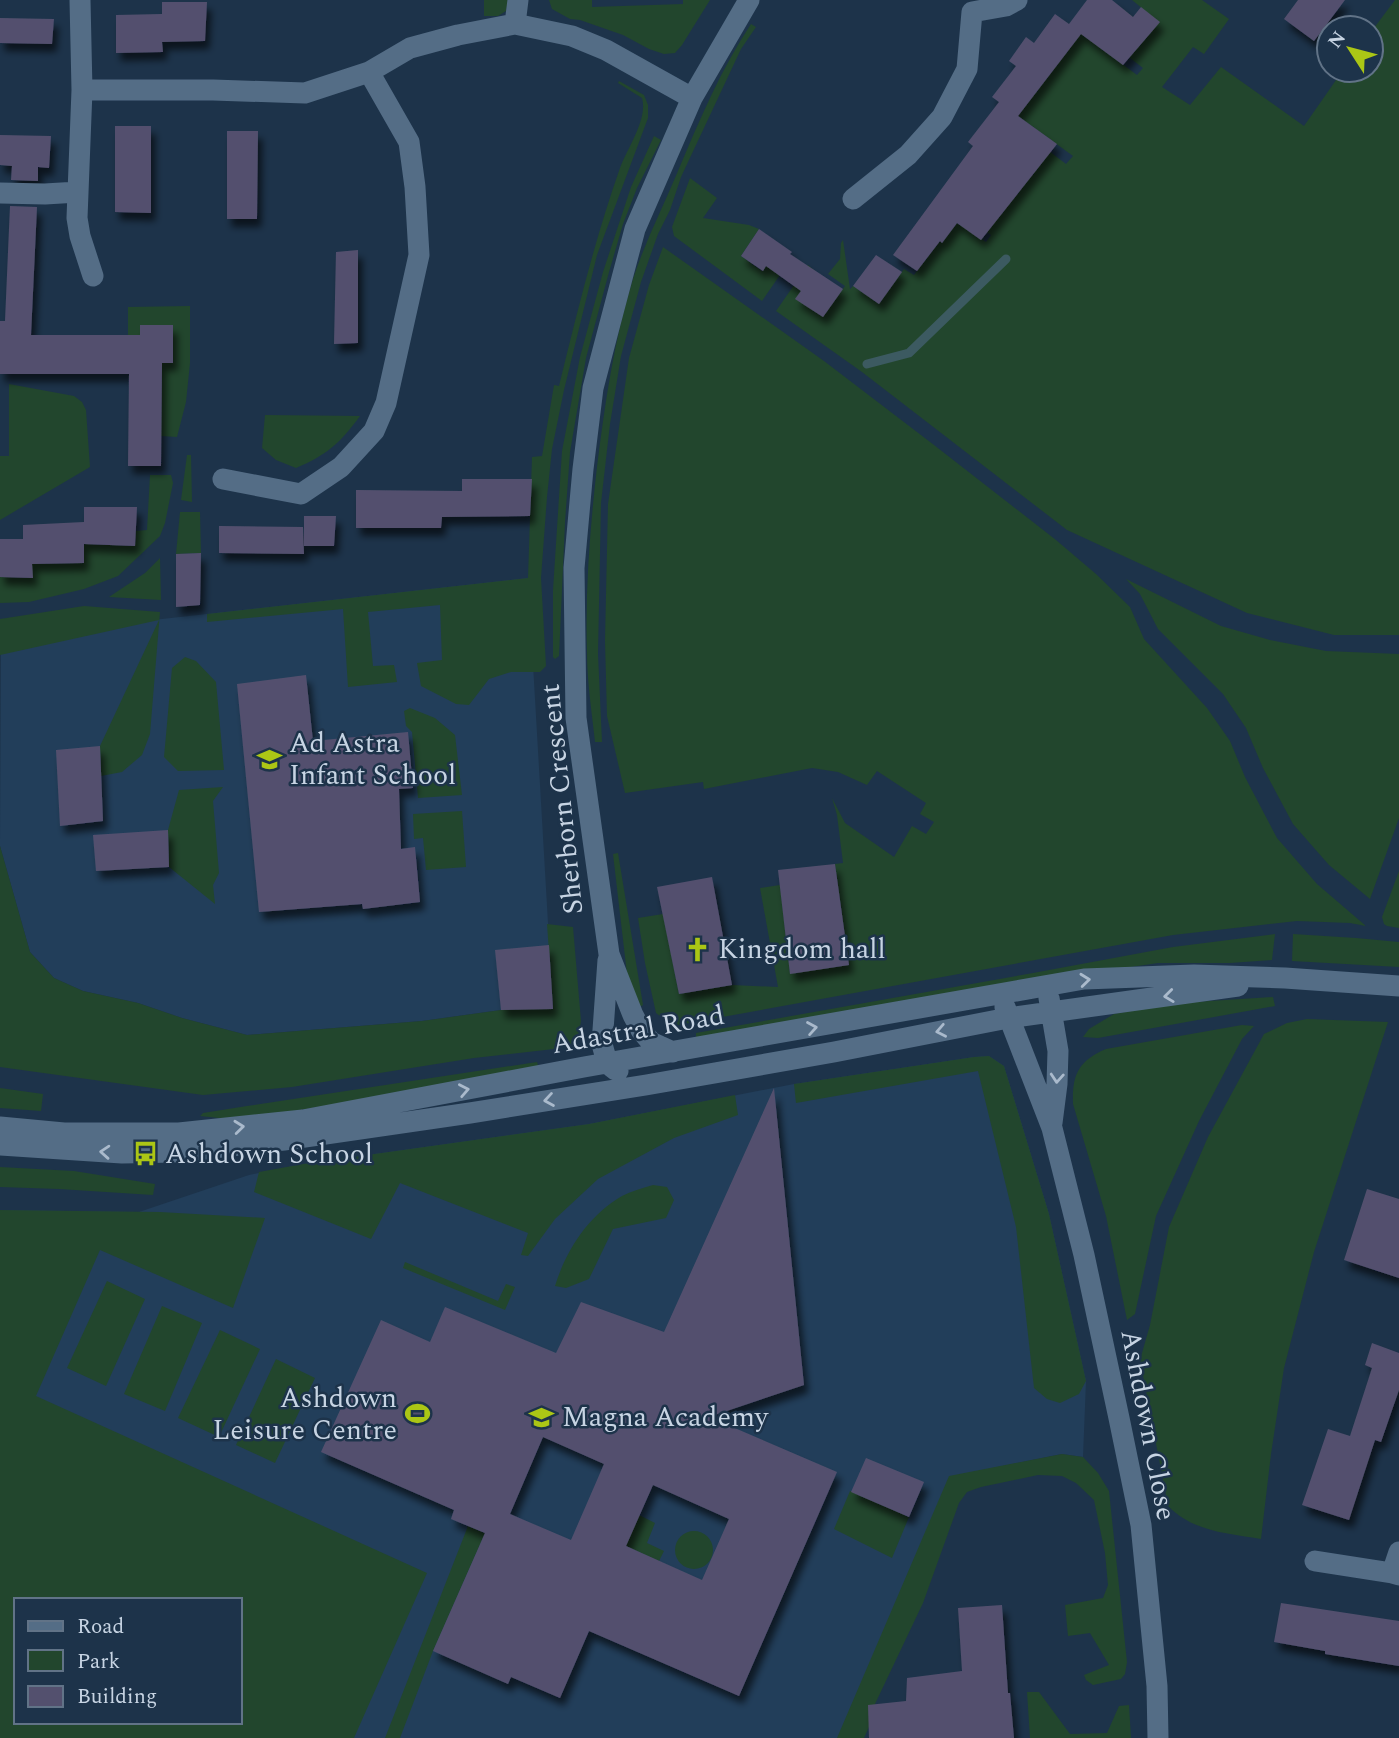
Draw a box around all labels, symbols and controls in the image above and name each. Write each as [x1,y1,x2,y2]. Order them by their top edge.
north arrow [1315,14,1385,84]
text: N [1321,25,1354,55]
street label: Sherborn Crescent [529,682,595,916]
place label: Ad Astra Infant School [289,722,456,797]
school or university icon: Ad Astra Infant School [255,745,283,773]
place label: Kingdom hall [718,928,886,971]
church icon: Kingdom hall [684,935,712,963]
one-way arrow [1079,973,1090,988]
one-way arrow [1163,988,1175,1003]
street label: Adastral Road [548,994,728,1066]
one-way arrow [806,1021,818,1036]
one-way arrow [935,1022,947,1037]
one-way arrow [1050,1073,1065,1084]
one-way arrow [457,1083,469,1098]
one-way arrow [543,1092,555,1107]
one-way arrow [233,1119,245,1134]
place label: Ashdown School [165,1133,373,1176]
bus stop icon: Ashdown School [131,1140,159,1168]
one-way arrow [99,1145,110,1160]
street label: Ashdown Close [1108,1326,1188,1524]
place label: Ashdown Leisure Centre [212,1377,397,1452]
place label: Magna Academy [562,1396,770,1439]
sports icon: Ashdown Leisure Centre [403,1400,431,1428]
school or university icon: Magna Academy [528,1403,556,1431]
legend [14,1598,242,1724]
text: Road [77,1611,124,1643]
text: Park [77,1646,121,1678]
text: Building [77,1681,157,1713]

